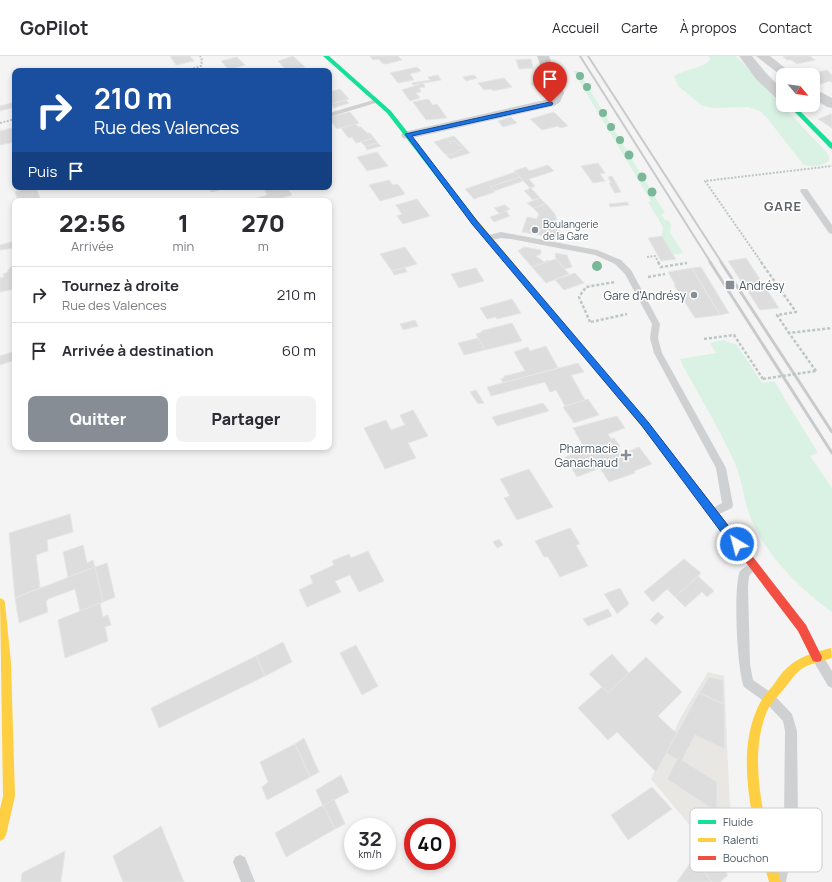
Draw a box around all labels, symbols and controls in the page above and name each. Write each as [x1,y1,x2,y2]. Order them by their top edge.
text: GoPilot [20,15,88,41]
text: Accueil [552,18,599,37]
text: Carte [621,18,658,37]
text: À propos [680,18,737,37]
text: Contact [759,18,812,37]
pin [533,62,567,103]
icon: arrive [539,68,561,90]
north arrow [776,68,820,112]
map controls [776,68,820,112]
text: 210 m [94,79,172,117]
icon: right [28,84,80,136]
text: Rue des Valences [94,115,239,139]
icon: arrive [65,160,87,182]
text: Puis [28,161,57,182]
district label: GARE [764,197,802,215]
text: 22:56 [59,206,126,239]
text: 1 [178,206,189,239]
text: 270 [241,206,285,239]
place label: Boulangerie de la Gare [543,217,599,243]
marker: Boulangerie de la Gare [530,225,540,235]
text: Arrivée [71,237,113,255]
text: min [173,237,194,255]
text: m [258,237,269,255]
text: Tournez à droite [62,275,179,296]
place label: Andrésy [739,277,785,294]
marker: Andrésy [724,279,736,291]
icon: right [28,284,50,306]
text: 210 m [277,284,316,305]
place label: Gare d'Andrésy [603,287,687,304]
marker: Gare d'Andrésy [689,290,699,300]
text: Rue des Valences [62,296,167,314]
icon: arrive [28,340,50,362]
text: Arrivée à destination [62,340,214,361]
text: 60 m [282,340,316,361]
button: Quitter [28,396,168,442]
button: Partager [176,396,316,442]
place label: Pharmacie Ganachaud [554,440,618,471]
marker: Pharmacie Ganachaud [621,450,631,460]
position arrow [716,523,758,565]
legend [690,808,822,872]
text: Fluide [723,814,754,829]
speed limit sign: 40 [404,818,456,870]
text: 32 [358,825,382,852]
text: Ralenti [723,832,758,847]
text: km/h [358,847,382,861]
text: Bouchon [723,850,768,865]

